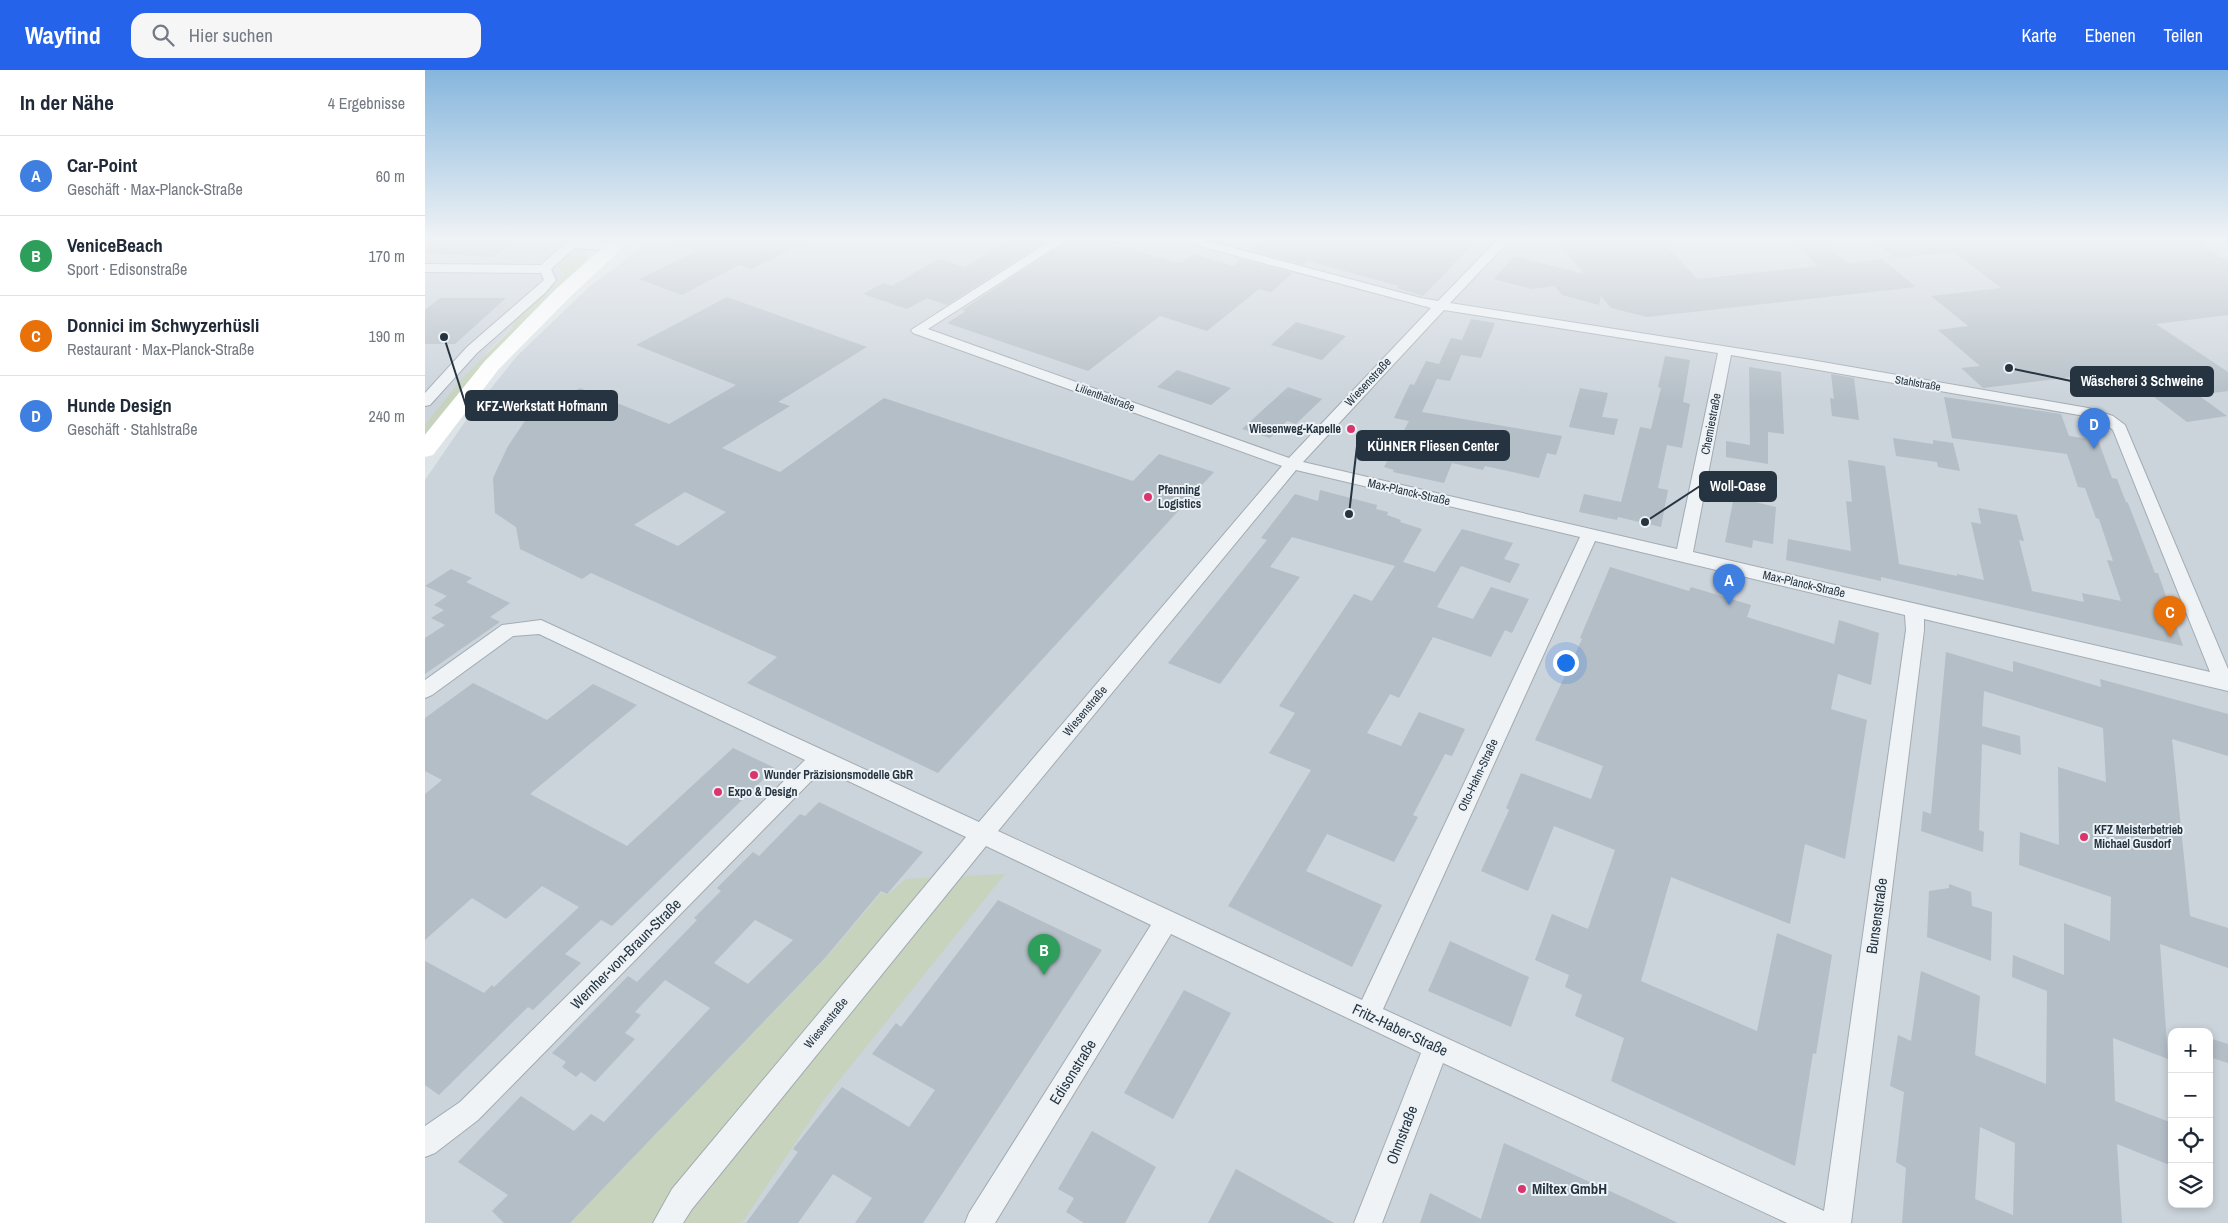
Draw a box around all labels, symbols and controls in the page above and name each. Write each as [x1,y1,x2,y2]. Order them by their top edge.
search box [131,13,481,58]
text: Wayfind [25,19,101,51]
icon: search [149,21,177,49]
text: Hier suchen [189,22,273,48]
text: Karte [2021,23,2057,48]
text: Ebenen [2085,23,2136,48]
text: Teilen [2164,23,2203,48]
text: In der Nähe [20,88,114,117]
text: 4 Ergebnisse [328,92,405,114]
text: Car-Point [67,152,137,178]
text: A [31,165,41,187]
text: 60 m [376,165,405,187]
text: Geschäft · Max-Planck-Straße [67,178,243,200]
text: VeniceBeach [67,232,163,258]
text: B [31,245,41,267]
text: 170 m [369,245,405,267]
text: Sport · Edisonstraße [67,258,187,280]
text: Donnici im Schwyzerhüsli [67,312,259,338]
text: C [31,325,41,347]
text: 190 m [369,325,405,347]
text: Restaurant · Max-Planck-Straße [67,338,254,360]
street label: Wiesenstraße [1341,354,1395,410]
callout: Wäscherei 3 Schweine [2071,367,2213,396]
street label: Stahlstraße [1894,372,1942,394]
text: Wäscherei 3 Schweine [2081,372,2203,390]
street label: Lilienthalstraße [1073,380,1137,414]
callout: KFZ-Werkstatt Hofmann [466,391,617,420]
text: Hunde Design [67,392,172,418]
street label: Chemiestraße [1697,392,1725,456]
text: KFZ-Werkstatt Hofmann [476,397,608,415]
text: D [31,405,41,427]
text: 240 m [369,405,405,427]
pin: D [2078,408,2110,449]
text: Geschäft · Stahlstraße [67,418,198,440]
place label: Wiesenweg-Kapelle [1249,421,1342,437]
marker: Wiesenweg-Kapelle [1345,423,1357,435]
callout: KÜHNER Fliesen Center [1357,431,1509,460]
text: KÜHNER Fliesen Center [1367,437,1499,455]
callout: Woll-Oase [1700,472,1776,501]
street label: Max-Planck-Straße [1366,475,1452,509]
text: Woll-Oase [1710,477,1766,495]
place label: Pfenning Logistics [1158,482,1202,512]
marker: Pfenning Logistics [1142,491,1154,503]
pin: A [1713,564,1745,605]
street label: Max-Planck-Straße [1761,567,1847,601]
pin: C [2154,596,2186,637]
your location [1553,650,1579,676]
street label: Wiesenstraße [1059,682,1111,740]
street label: Otto-Hahn-Straße [1454,736,1502,814]
place label: Wunder Präzisionsmodelle GbR [764,767,913,783]
marker: Wunder Präzisionsmodelle GbR [748,769,760,781]
place label: Expo & Design [728,784,797,800]
marker: Expo & Design [712,786,724,798]
place label: KFZ Meisterbetrieb Michael Gusdorf [2094,822,2183,852]
marker: KFZ Meisterbetrieb Michael Gusdorf [2078,831,2090,843]
street label: Bunsenstraße [1861,876,1892,955]
street label: Wernher-von-Braun-Straße [566,894,686,1014]
pin: B [1028,934,1060,975]
street label: Wiesenstraße [801,994,851,1052]
street label: Fritz-Haber-Straße [1349,998,1452,1061]
map controls [2168,1028,2213,1208]
button: + [2168,1028,2213,1073]
street label: Edisonstraße [1044,1035,1101,1108]
button: − [2168,1073,2213,1118]
street label: Ohmstraße [1381,1102,1422,1167]
button: locate [2168,1118,2213,1163]
button: layers [2168,1163,2213,1208]
place label: Miltex GmbH [1532,1178,1607,1199]
marker: Miltex GmbH [1516,1183,1528,1195]

